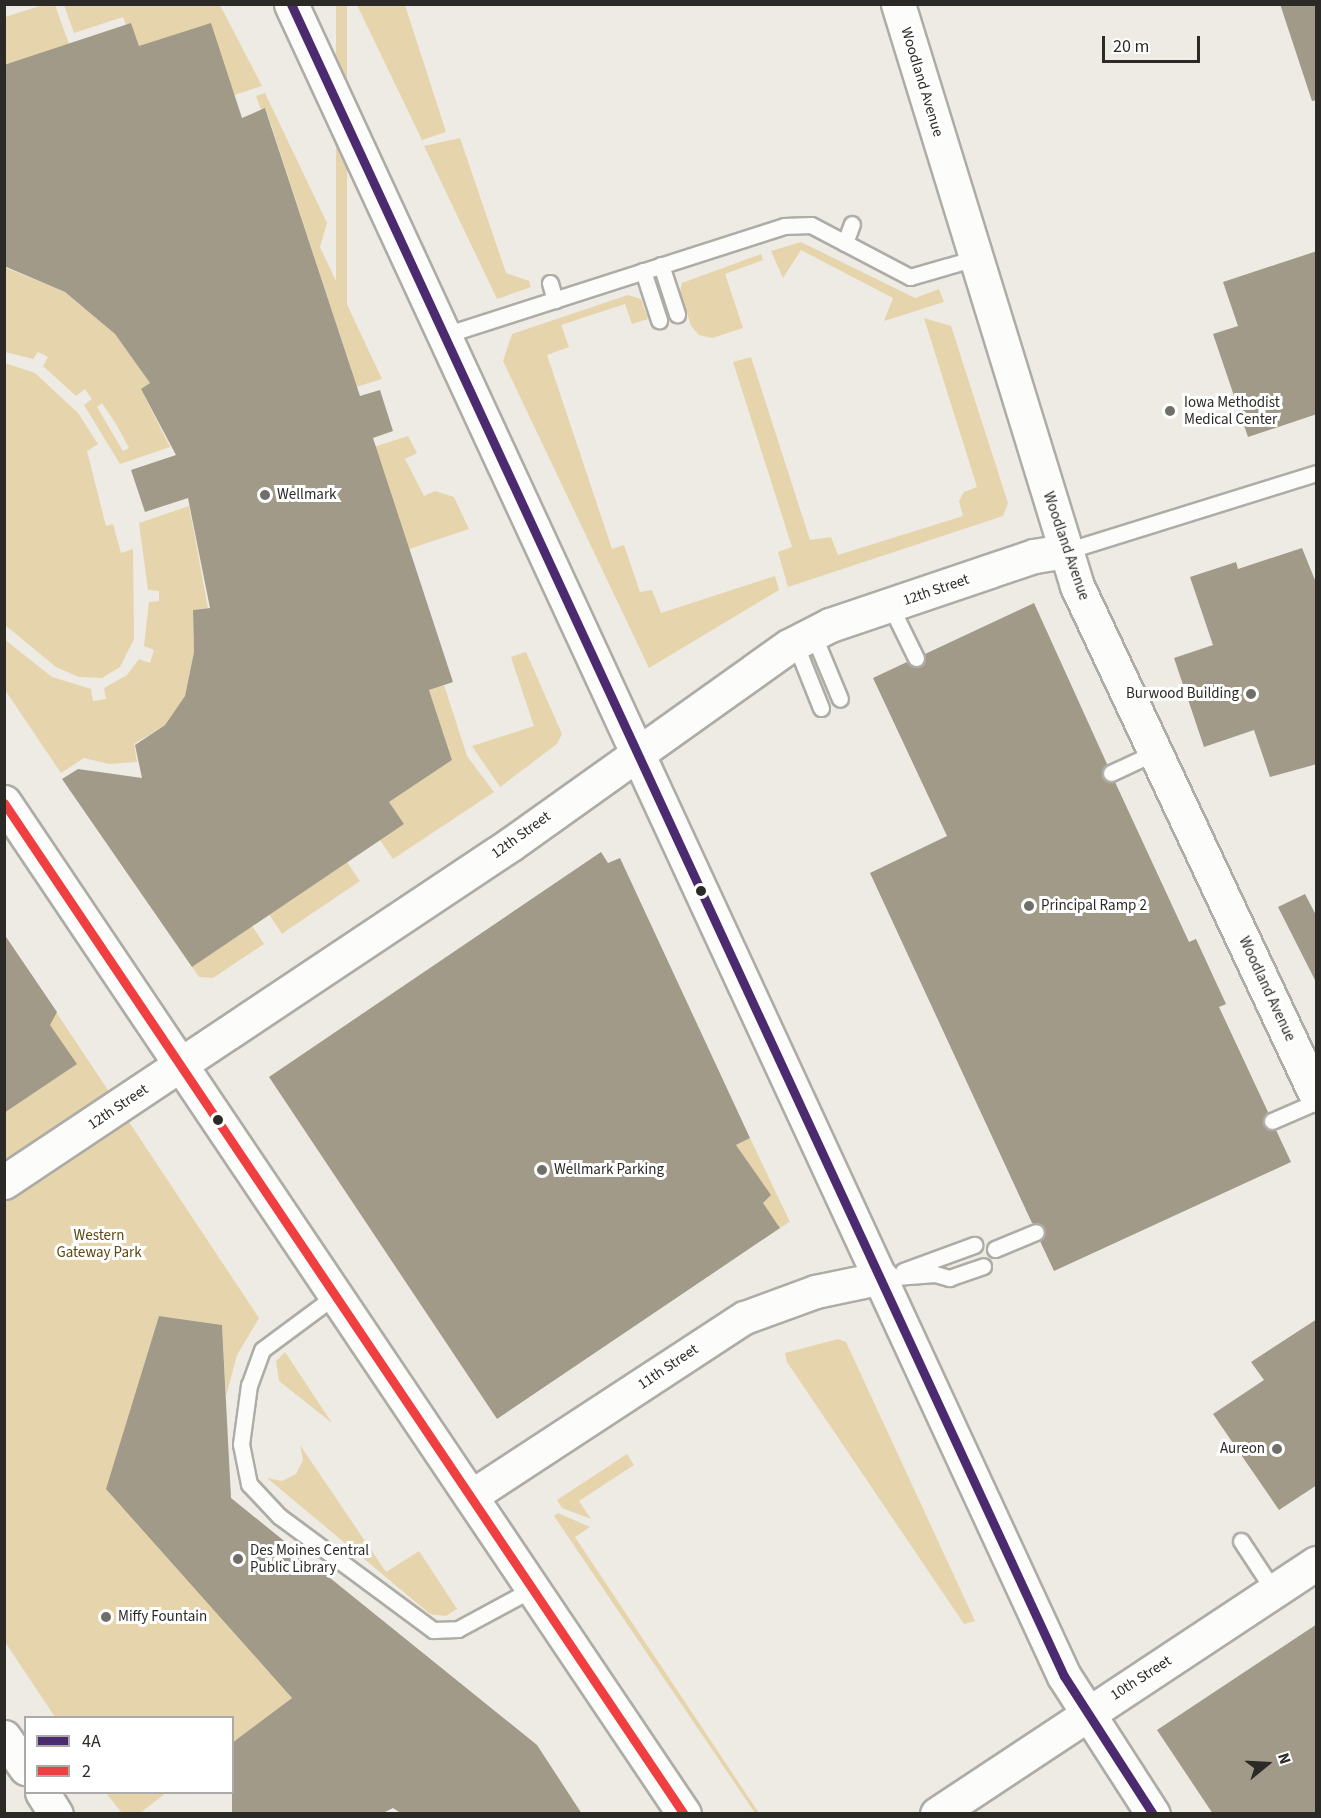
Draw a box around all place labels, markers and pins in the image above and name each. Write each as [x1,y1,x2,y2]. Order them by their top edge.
place label: Iowa Methodist Medical Center [1184,393,1280,428]
marker: Iowa Methodist Medical Center [1161,402,1179,420]
place label: Wellmark [277,486,337,504]
marker: Wellmark [258,488,272,502]
place label: Burwood Building [1126,685,1239,703]
marker: Burwood Building [1244,687,1258,701]
unlabelled marker [695,885,707,897]
place label: Principal Ramp 2 [1041,897,1147,915]
marker: Principal Ramp 2 [1022,899,1036,913]
unlabelled marker [212,1114,224,1126]
place label: Wellmark Parking [554,1161,664,1179]
marker: Wellmark Parking [535,1163,549,1177]
place label: Aureon [1220,1440,1265,1458]
marker: Aureon [1270,1442,1284,1456]
place label: Des Moines Central Public Library [250,1541,369,1576]
marker: Des Moines Central Public Library [231,1552,245,1566]
place label: Miffy Fountain [118,1608,207,1626]
marker: Miffy Fountain [99,1610,113,1624]

